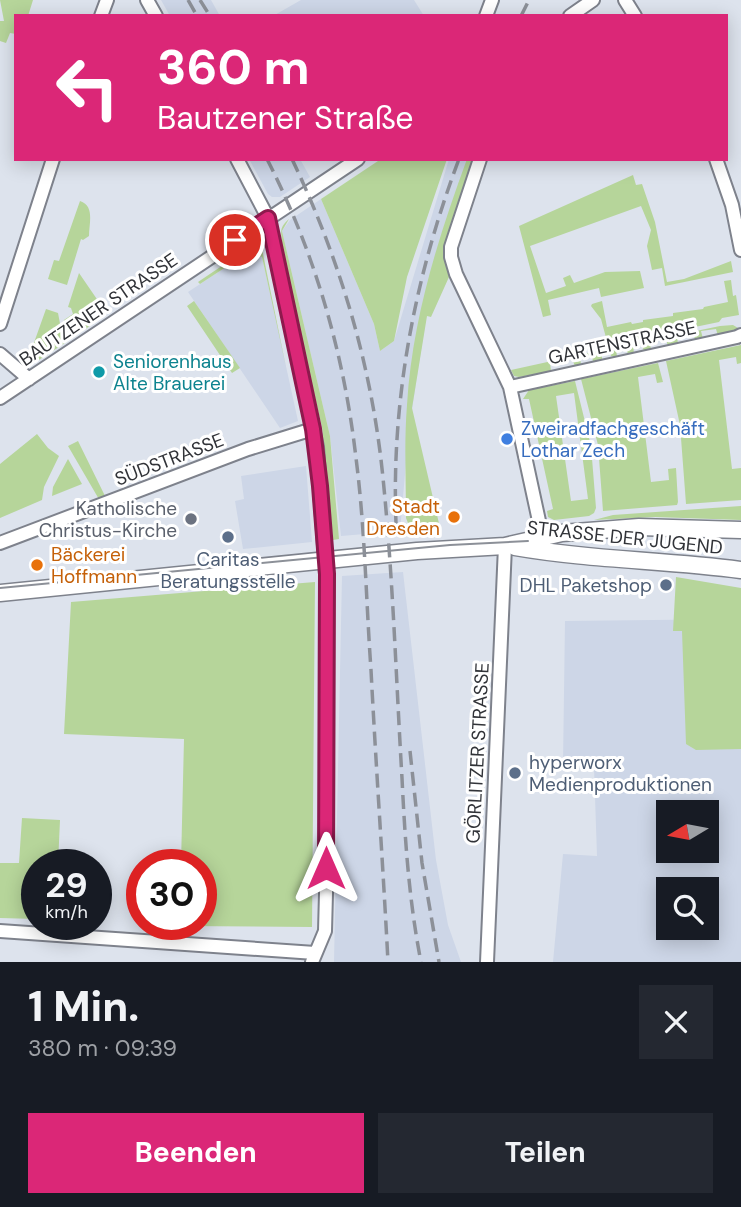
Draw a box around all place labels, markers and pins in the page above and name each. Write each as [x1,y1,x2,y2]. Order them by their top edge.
pin [205,210,265,270]
place label: Seniorenhaus Alte Brauerei [113,349,232,396]
marker: Seniorenhaus Alte Brauerei [91,364,107,380]
place label: Zweiradfachgeschäft Lothar Zech [521,416,705,463]
marker: Zweiradfachgeschäft Lothar Zech [499,431,515,447]
place label: Stadt Dresden [366,494,440,541]
place label: Katholische Christus-Kirche [39,496,177,543]
marker: Stadt Dresden [446,509,462,525]
marker: Katholische Christus-Kirche [183,511,199,527]
marker: Caritas Beratungsstelle [220,529,236,545]
place label: Bäckerei Hoffmann [51,542,137,589]
place label: Caritas Beratungsstelle [160,547,296,594]
marker: Bäckerei Hoffmann [29,557,45,573]
place label: DHL Paketshop [520,573,652,598]
marker: DHL Paketshop [658,577,674,593]
place label: hyperworx Medienproduktionen [529,750,712,797]
marker: hyperworx Medienproduktionen [507,765,523,781]

